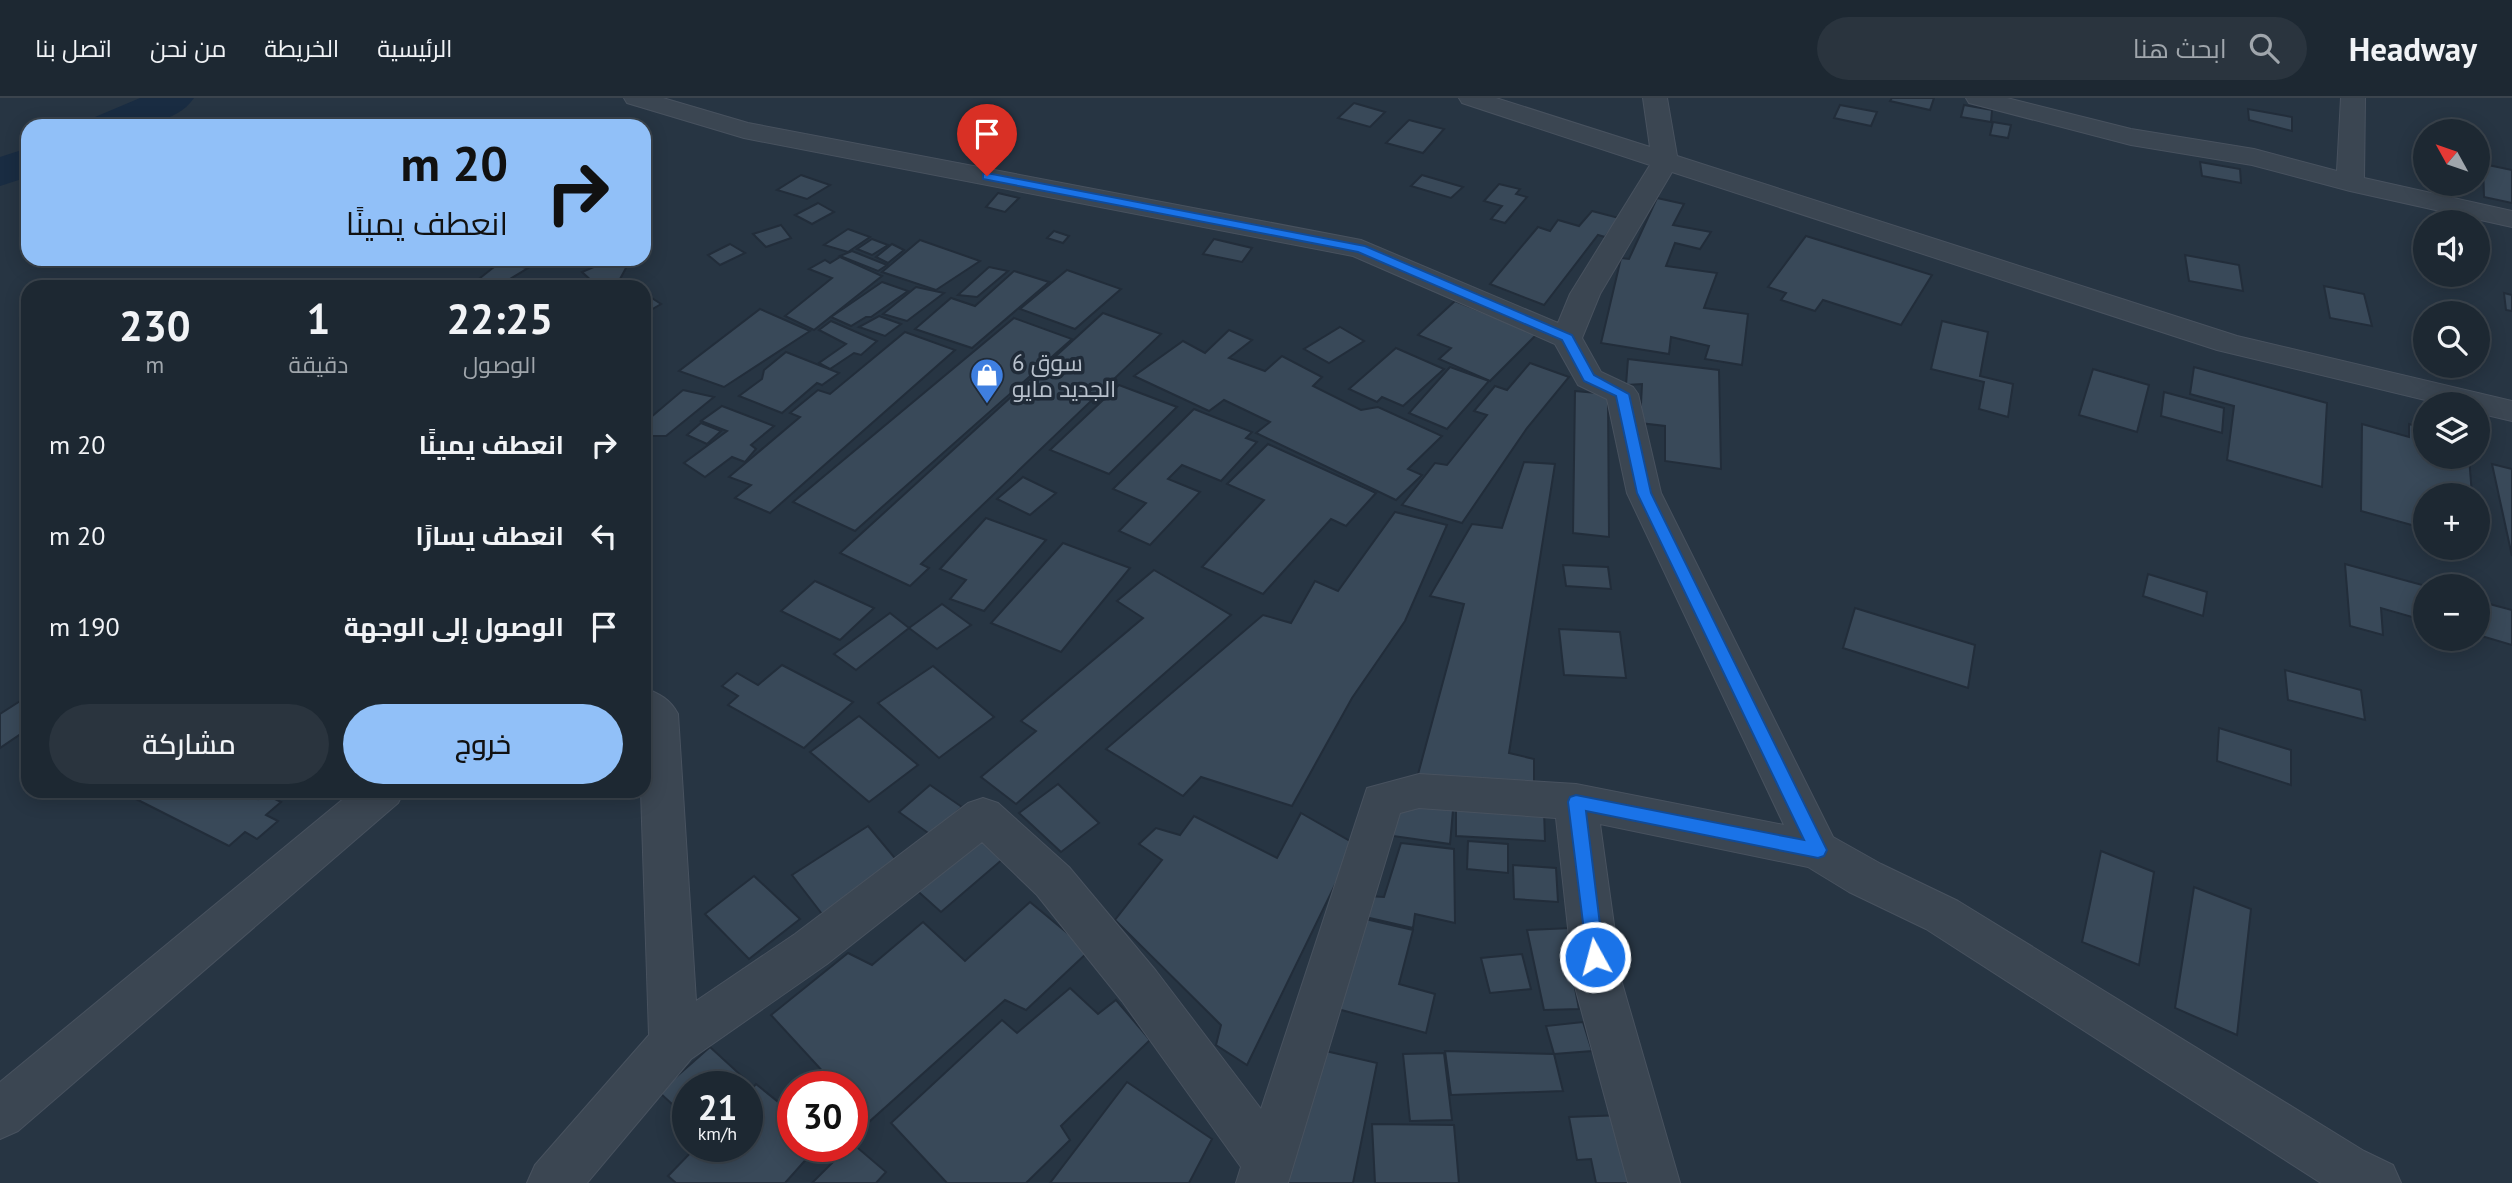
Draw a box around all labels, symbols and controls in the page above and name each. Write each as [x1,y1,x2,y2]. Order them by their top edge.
search box [1817,17,2307,80]
text: Headway [2349,27,2477,70]
icon: search [2245,29,2283,67]
text: ابحث هنا [2133,32,2227,65]
text: اتصل بنا [35,33,112,64]
text: من نحن [150,33,226,64]
text: الخريطة [264,33,339,64]
text: الرئيسية [377,33,453,64]
pin [957,104,1017,176]
icon: arrive [968,115,1006,153]
north arrow [2413,119,2490,196]
map controls [2413,119,2490,651]
text: 20 m [401,131,508,195]
icon: right [532,147,623,238]
text: انعطف يمينًا [346,202,508,244]
button: sound [2413,210,2490,287]
text: 1 [307,291,330,346]
text: 22:25 [446,291,553,346]
text: 230 [119,298,191,353]
button: search [2413,301,2490,378]
place label: سوق 6 الجديد مايو [1012,348,1116,403]
text: m [145,350,164,379]
text: دقيقة [289,350,348,379]
text: الوصول [463,350,536,379]
shop icon: سوق 6 الجديد مايو [968,356,1006,405]
button: layers [2413,392,2490,469]
icon: right [585,426,623,464]
text: 20 m [49,428,105,461]
text: انعطف يمينًا [419,428,564,461]
button: + [2413,483,2490,560]
icon: left [585,517,623,555]
text: 20 m [49,519,105,552]
text: انعطف يسارًا [416,519,564,552]
button: − [2413,574,2490,651]
icon: arrive [585,608,623,646]
text: 190 m [49,610,120,643]
text: الوصول إلى الوجهة [344,610,564,643]
button: مشاركة [49,704,329,784]
button: خروج [343,704,623,784]
position arrow [1558,920,1632,994]
speed limit sign: 30 [777,1071,868,1162]
text: 21 [698,1084,737,1130]
text: km/h [698,1122,737,1145]

